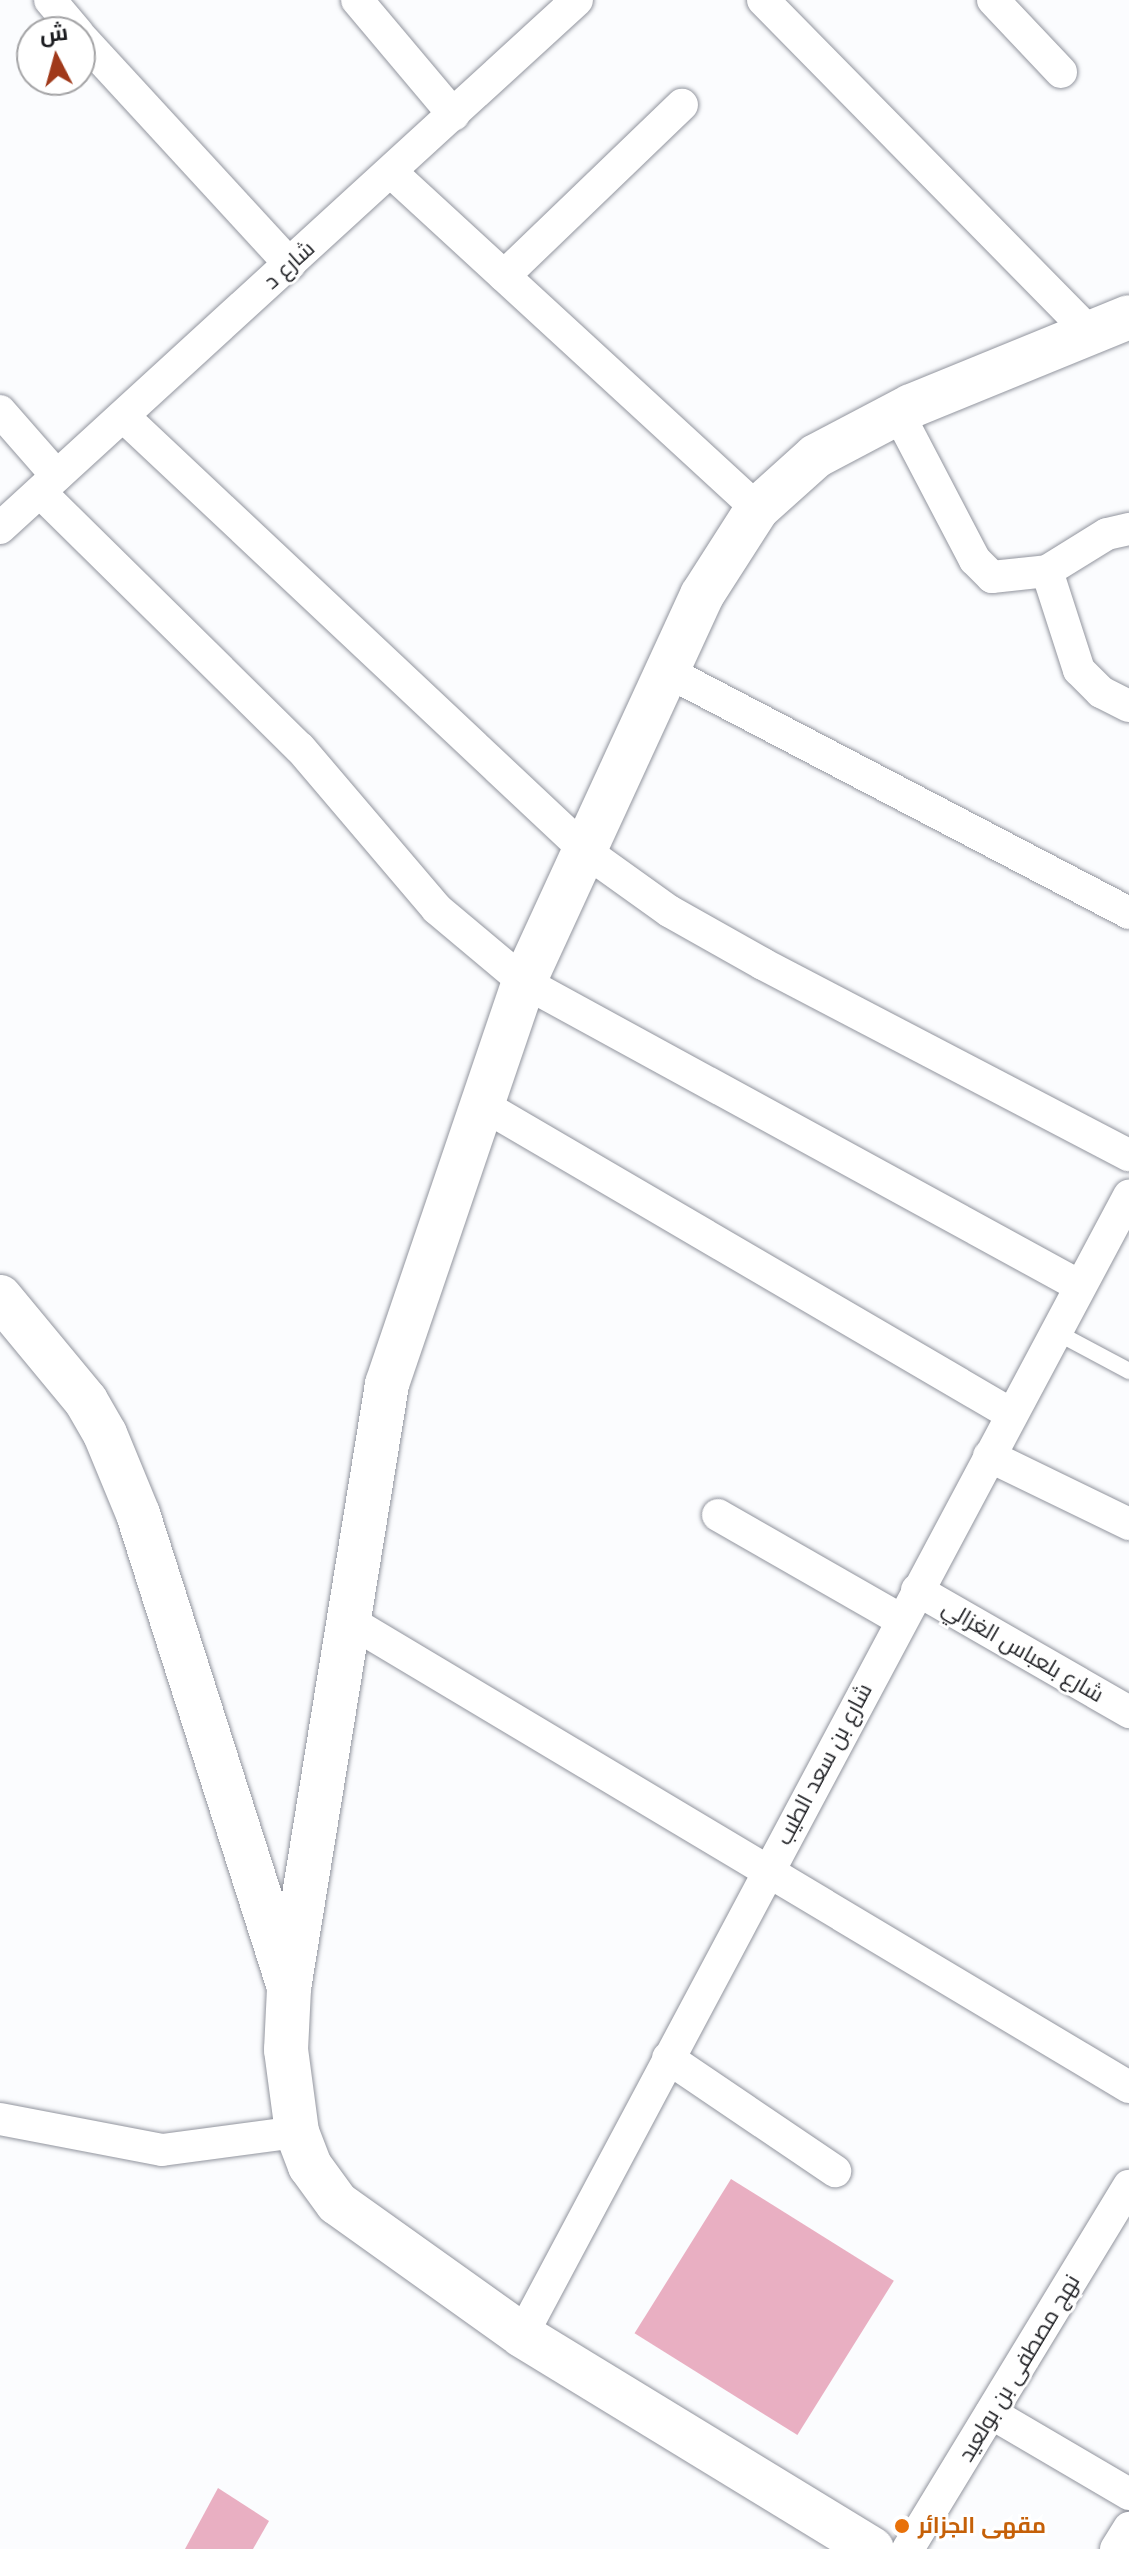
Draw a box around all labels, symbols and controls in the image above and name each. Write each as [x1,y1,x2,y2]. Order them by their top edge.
north arrow [16,16,96,96]
text: ش [38,20,69,48]
street label: شارع د [258,235,320,295]
street label: شارع بلعباس الغزالي [938,1594,1108,1708]
street label: شارع بن سعد الطيب [770,1679,878,1849]
street label: نهج مصطفى بن بولعيد [953,2270,1085,2466]
place label: مقهى الجزائر [918,2513,1046,2539]
marker: مقهى الجزائر [893,2517,911,2535]

